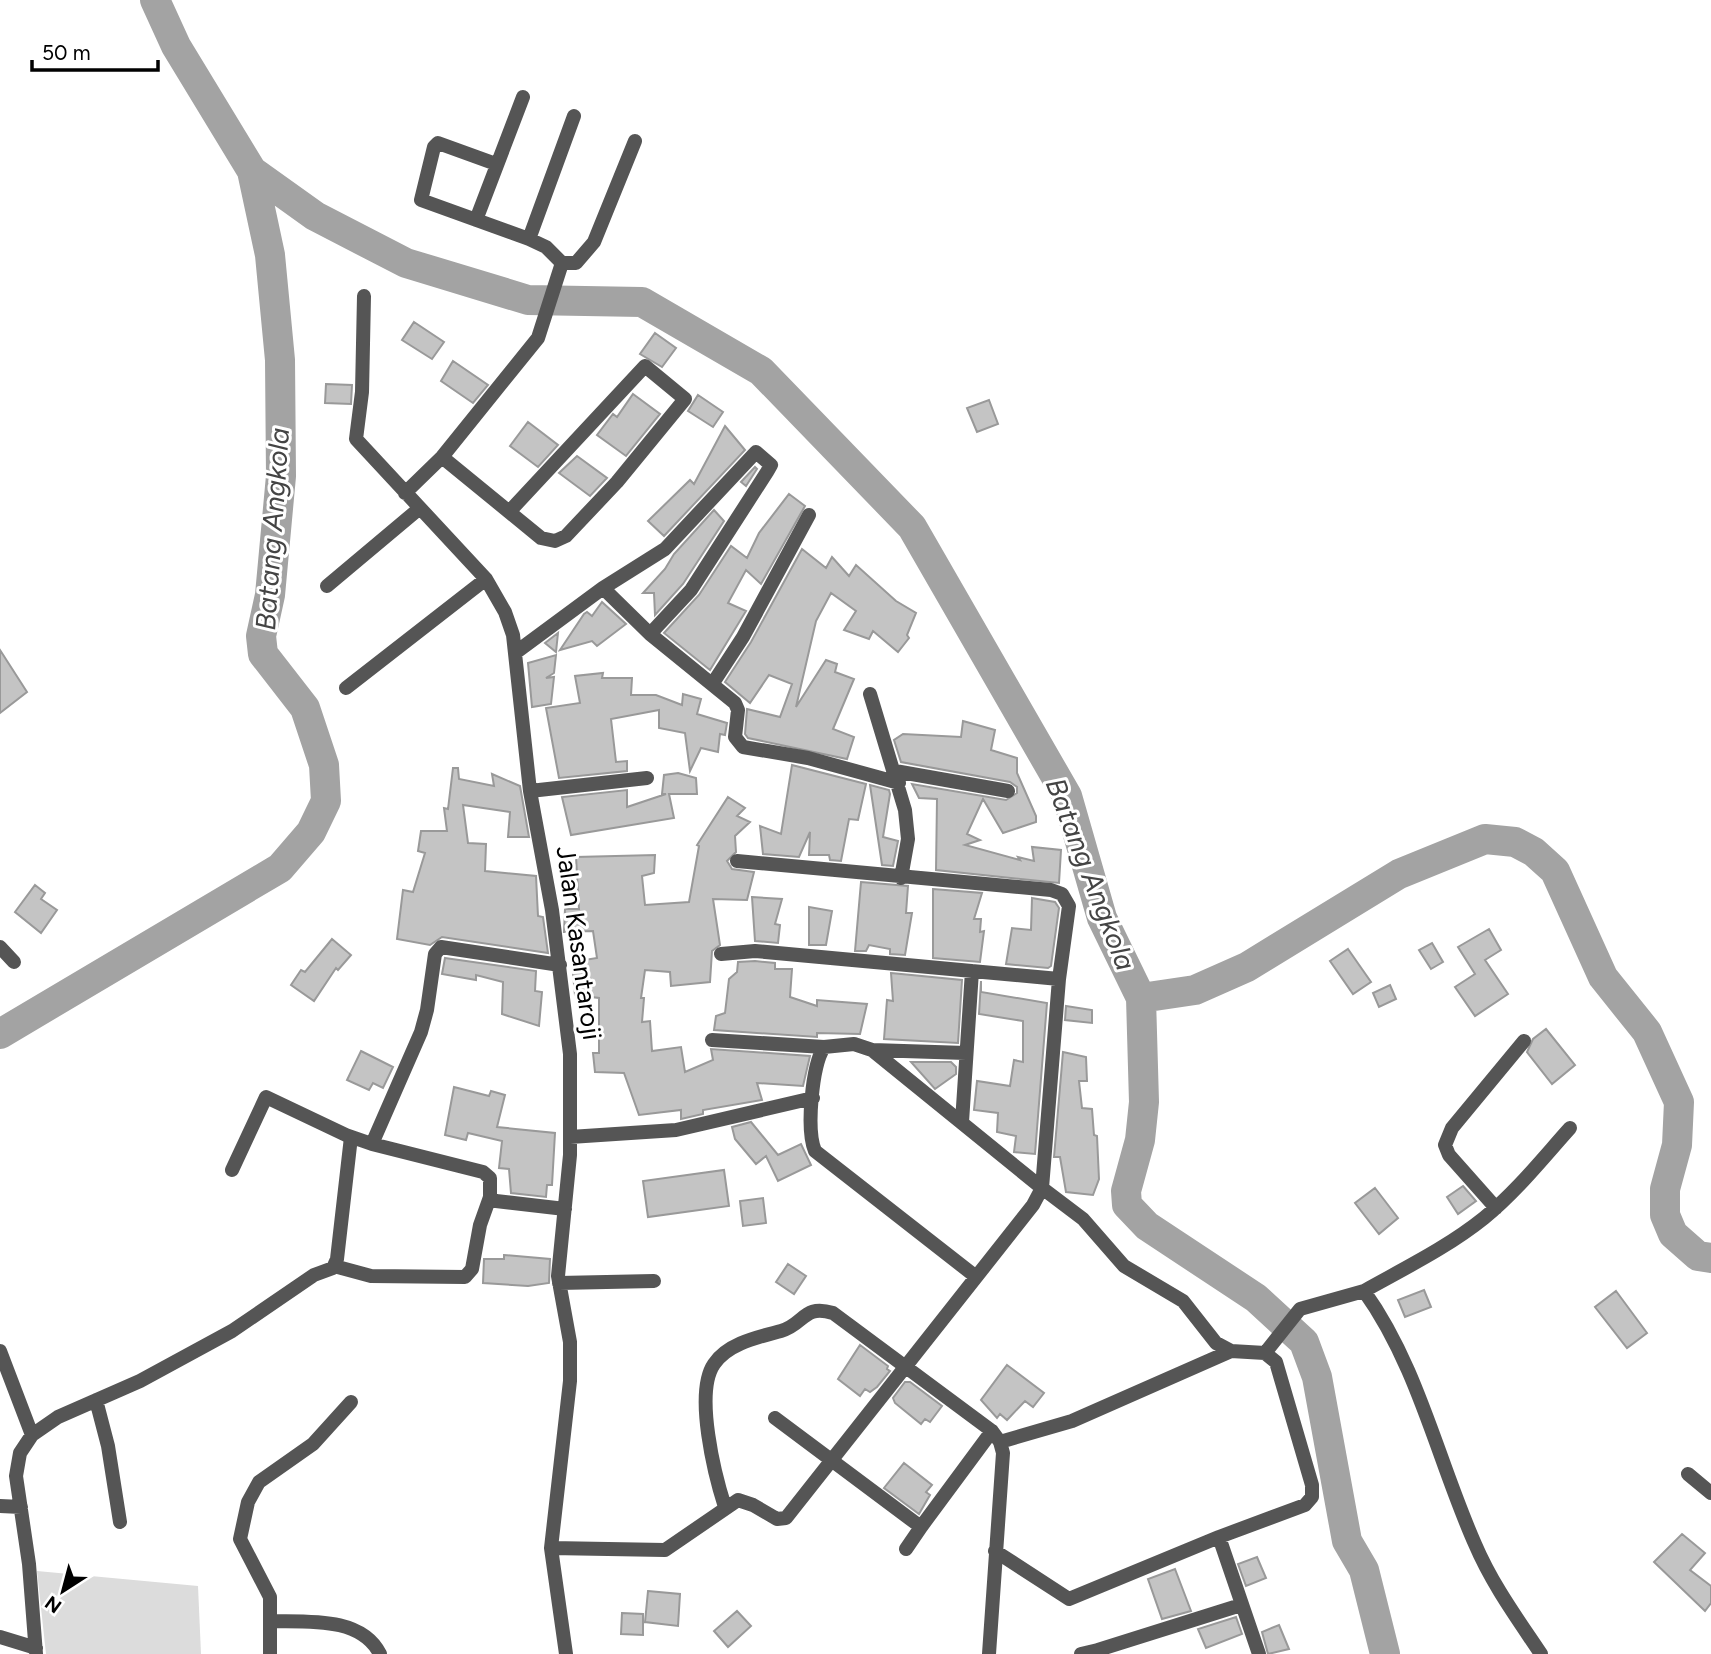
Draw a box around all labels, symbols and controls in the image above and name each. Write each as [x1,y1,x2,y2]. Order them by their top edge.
scale bar [32,28,158,72]
text: 50 m [42,40,91,65]
water label: Batang Angkola [248,427,296,631]
water label: Batang Angkola [1039,773,1143,975]
street label: Jalan Kasantaroji [550,844,608,1042]
north arrow [28,1556,98,1626]
text: N [41,1591,66,1618]

